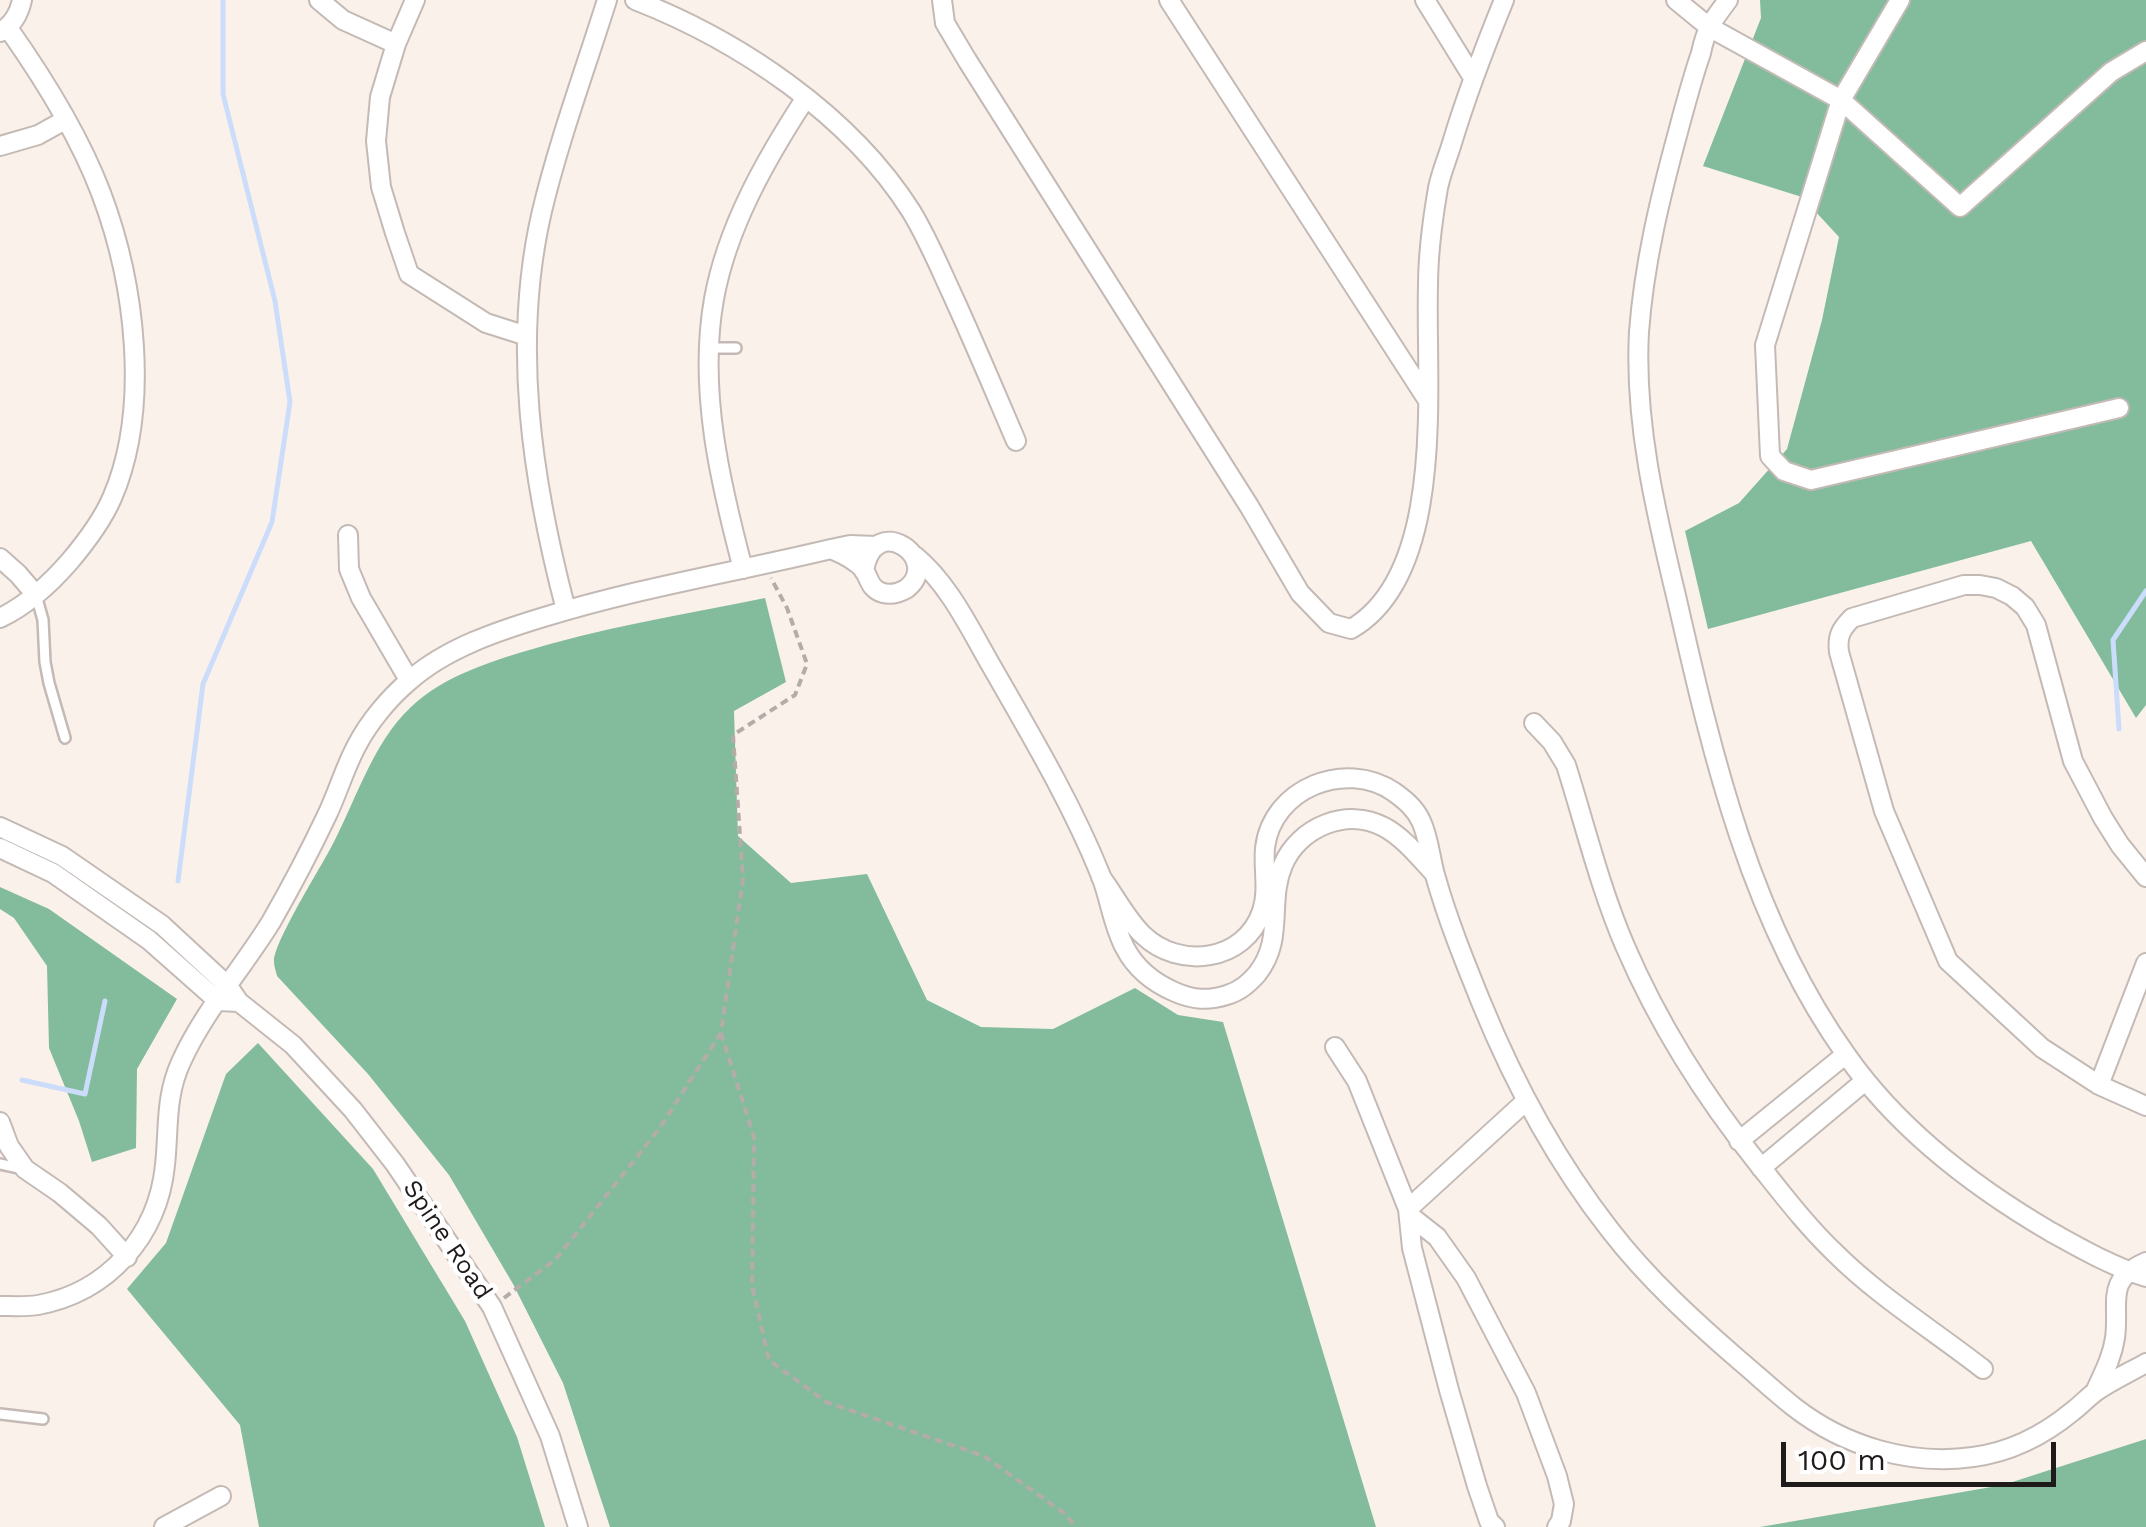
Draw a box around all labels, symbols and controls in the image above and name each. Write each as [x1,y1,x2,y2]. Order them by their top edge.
street label: Spine Road [396,1175,498,1305]
scale bar [1786,1422,2061,1484]
text: 100 m [1798,1442,1886,1477]

